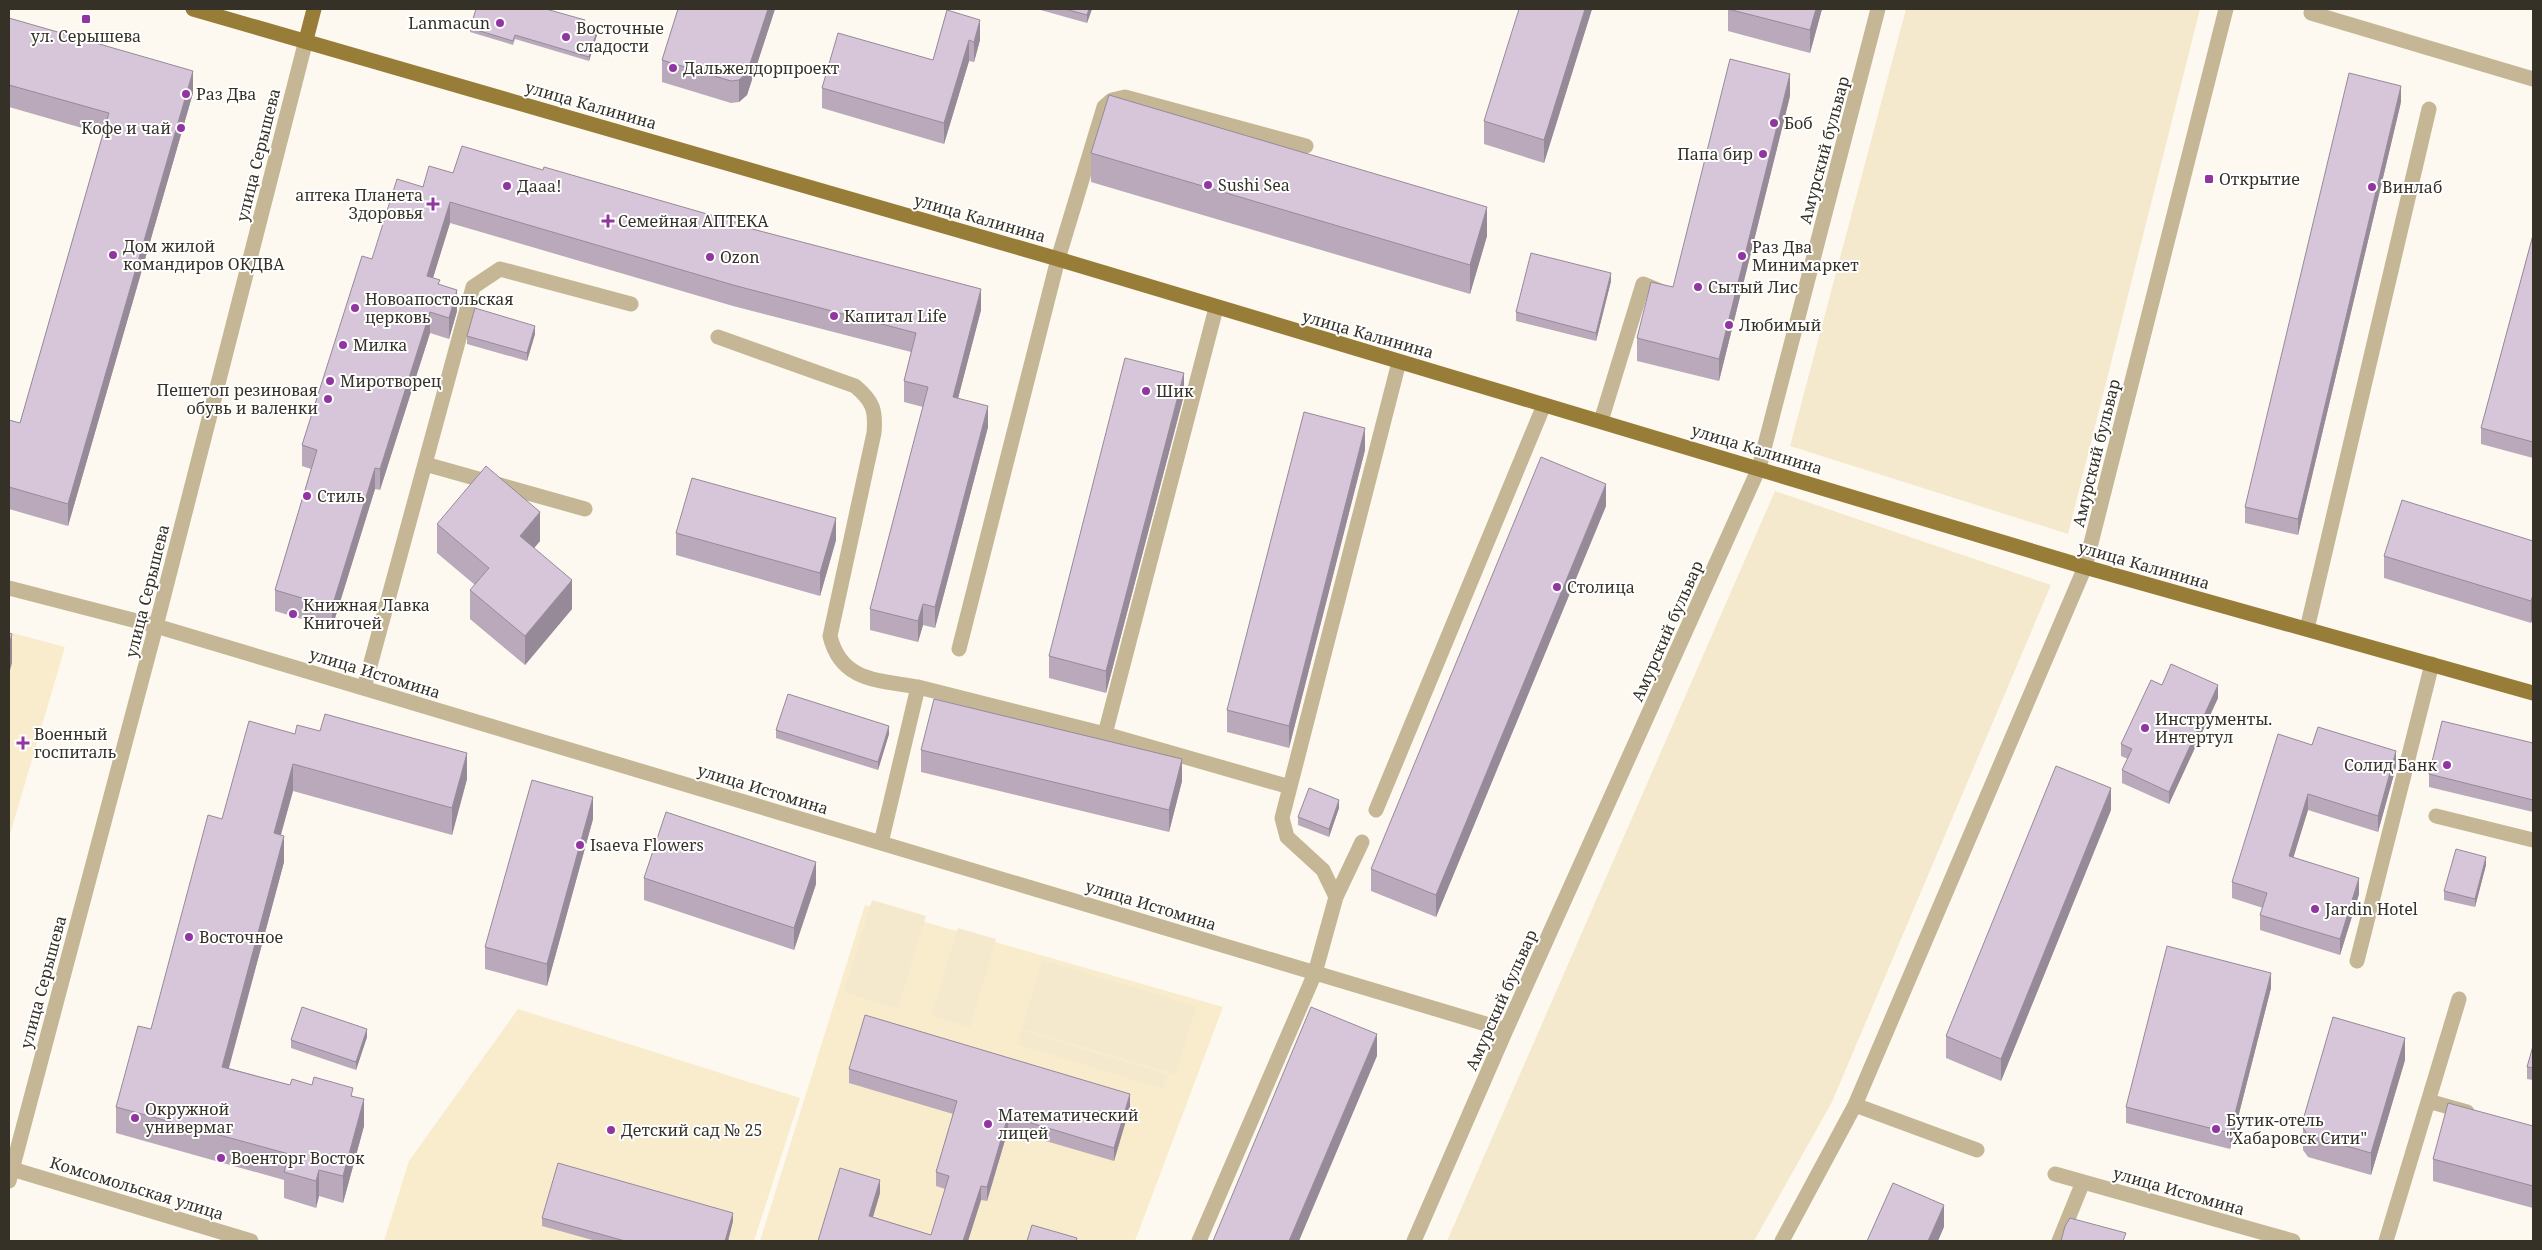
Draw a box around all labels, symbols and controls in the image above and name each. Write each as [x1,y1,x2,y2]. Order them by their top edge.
place label: Lanmacun [408,12,490,34]
marker: ул. Серышева [80,13,92,25]
marker: Lanmacun [494,17,506,29]
place label: Восточные сладости [576,17,664,57]
place label: ул. Серышева [31,25,141,47]
marker: Восточные сладости [560,31,572,43]
place label: Дальжелдорпроект [683,57,840,79]
marker: Дальжелдорпроект [667,62,679,74]
street label: Амурский бульвар [1794,74,1854,226]
street label: улица Калинина [523,76,659,134]
place label: Раз Два [196,83,256,105]
street label: улица Серышева [231,86,285,224]
marker: Раз Два [180,88,192,100]
place label: Боб [1784,112,1813,134]
place label: Кофе и чай [81,117,171,139]
marker: Боб [1768,117,1780,129]
marker: Кофе и чай [175,122,187,134]
place label: Папа бир [1677,143,1753,165]
marker: Папа бир [1757,148,1769,160]
place label: Открытие [2219,168,2300,190]
marker: Открытие [2203,173,2215,185]
place label: Sushi Sea [1218,174,1290,196]
place label: Дааа! [517,175,562,197]
place label: Винлаб [2382,176,2442,198]
marker: Sushi Sea [1202,179,1214,191]
marker: Дааа! [501,180,513,192]
marker: Винлаб [2366,181,2378,193]
place label: аптека Планета Здоровья [295,184,423,224]
street label: улица Калинина [912,189,1048,247]
marker: аптека Планета Здоровья [427,198,439,210]
place label: Семейная АПТЕКА [618,210,769,232]
marker: Семейная АПТЕКА [602,215,614,227]
place label: Дом жилой командиров ОКДВА [123,235,285,275]
place label: Раз Два Минимаркет [1752,236,1859,276]
place label: Ozon [720,246,760,268]
marker: Дом жилой командиров ОКДВА [107,249,119,261]
marker: Раз Два Минимаркет [1736,250,1748,262]
marker: Ozon [704,251,716,263]
place label: Сытый Лис [1708,276,1798,298]
marker: Сытый Лис [1692,281,1704,293]
place label: Новоапостольская церковь [365,288,514,328]
marker: Новоапостольская церковь [349,302,361,314]
place label: Капитал Life [844,305,947,327]
street label: улица Калинина [1300,305,1436,363]
marker: Капитал Life [828,310,840,322]
place label: Любимый [1739,314,1821,336]
marker: Любимый [1723,319,1735,331]
place label: Милка [353,334,407,356]
marker: Милка [337,339,349,351]
place label: Миротворец [340,370,441,392]
marker: Миротворец [324,375,336,387]
street label: Амурский бульвар [2067,377,2125,529]
place label: Пешетоп резиновая обувь и валенки [157,379,318,419]
place label: Шик [1156,380,1194,402]
marker: Шик [1140,385,1152,397]
marker: Пешетоп резиновая обувь и валенки [322,393,334,405]
street label: улица Калинина [1689,419,1825,479]
place label: Стиль [317,485,365,507]
marker: Стиль [301,490,313,502]
street label: улица Серышева [120,522,174,660]
street label: улица Калинина [2076,536,2212,594]
street label: Амурский бульвар [1626,557,1708,705]
place label: Столица [1567,576,1635,598]
marker: Столица [1551,581,1563,593]
place label: Книжная Лавка Книгочей [303,594,430,634]
marker: Книжная Лавка Книгочей [287,608,299,620]
street label: улица Истомина [307,643,443,703]
place label: Инструменты. Интертул [2155,708,2272,748]
marker: Инструменты. Интертул [2139,722,2151,734]
place label: Военный госпиталь [34,723,116,763]
marker: Военный госпиталь [16,736,30,750]
place label: Солид Банк [2344,754,2438,776]
street label: улица Истомина [695,759,831,819]
marker: Солид Банк [2441,759,2453,771]
place label: Isaeva Flowers [590,834,704,856]
marker: Isaeva Flowers [574,839,586,851]
street label: улица Истомина [1083,875,1219,935]
place label: Jardin Hotel [2324,898,2418,920]
marker: Jardin Hotel [2309,903,2321,915]
street label: улица Серышева [15,913,71,1051]
place label: Восточное [199,926,283,948]
street label: Амурский бульвар [1460,926,1542,1074]
marker: Восточное [183,931,195,943]
place label: Окружной универмаг [145,1098,234,1138]
place label: Математический лицей [998,1104,1139,1144]
place label: Бутик-отель "Хабаровск Сити" [2226,1109,2367,1149]
marker: Окружной универмаг [129,1112,141,1124]
marker: Математический лицей [982,1118,994,1130]
place label: Детский сад № 25 [621,1119,763,1141]
marker: Бутик-отель "Хабаровск Сити" [2210,1123,2222,1135]
marker: Детский сад № 25 [605,1124,617,1136]
place label: Военторг Восток [231,1147,365,1169]
street label: Комсомольская улица [47,1151,227,1225]
marker: Военторг Восток [215,1152,227,1164]
street label: улица Истомина [2111,1162,2247,1220]

